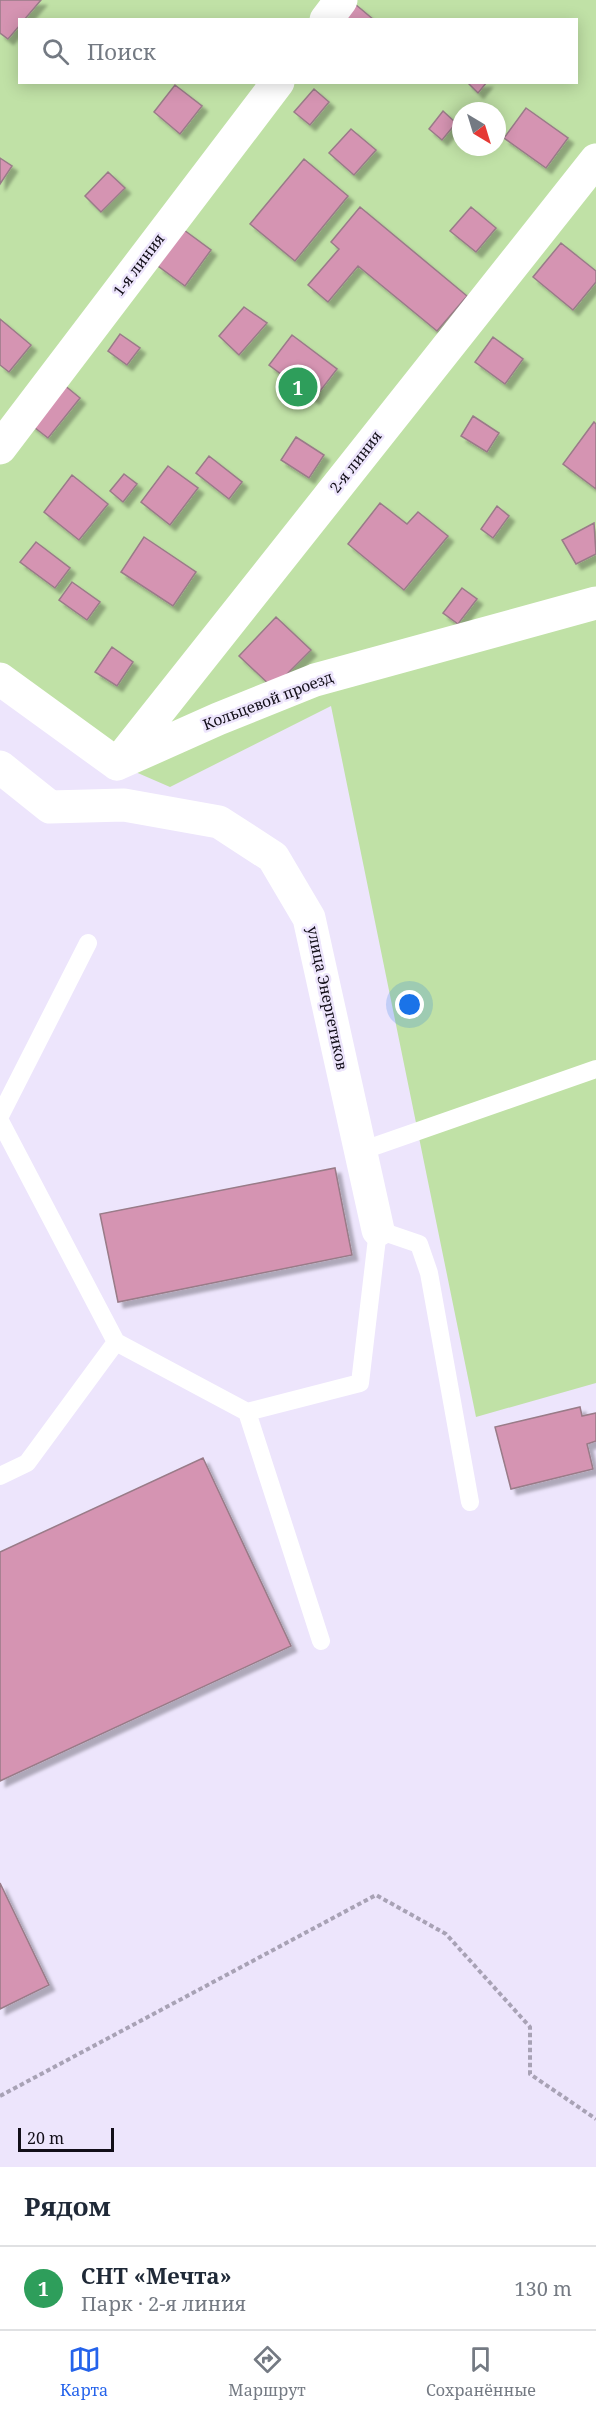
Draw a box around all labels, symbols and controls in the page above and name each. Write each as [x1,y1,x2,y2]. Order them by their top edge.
search box [18,18,578,84]
icon: search [39,35,72,68]
text: Поиск [87,36,156,66]
north arrow [452,102,506,156]
street label: 1-я линия [108,229,168,300]
pin: 1 [278,364,318,410]
street label: 2-я линия [325,426,386,497]
street label: Кольцевой проезд [200,666,336,734]
street label: улица Энергетиков [303,924,353,1071]
your location [395,990,424,1019]
scale bar [18,2125,114,2152]
text: 20 m [27,2127,64,2149]
text: Рядом [24,2188,111,2224]
text: СНТ «Мечта» [81,2260,232,2290]
text: 1 [38,2275,49,2302]
text: 130 m [514,2275,572,2302]
text: Парк · 2-я линия [81,2290,246,2317]
tab: Карта [60,2343,108,2401]
tab: Маршрут [228,2343,306,2401]
tab: Сохранённые [426,2343,536,2401]

